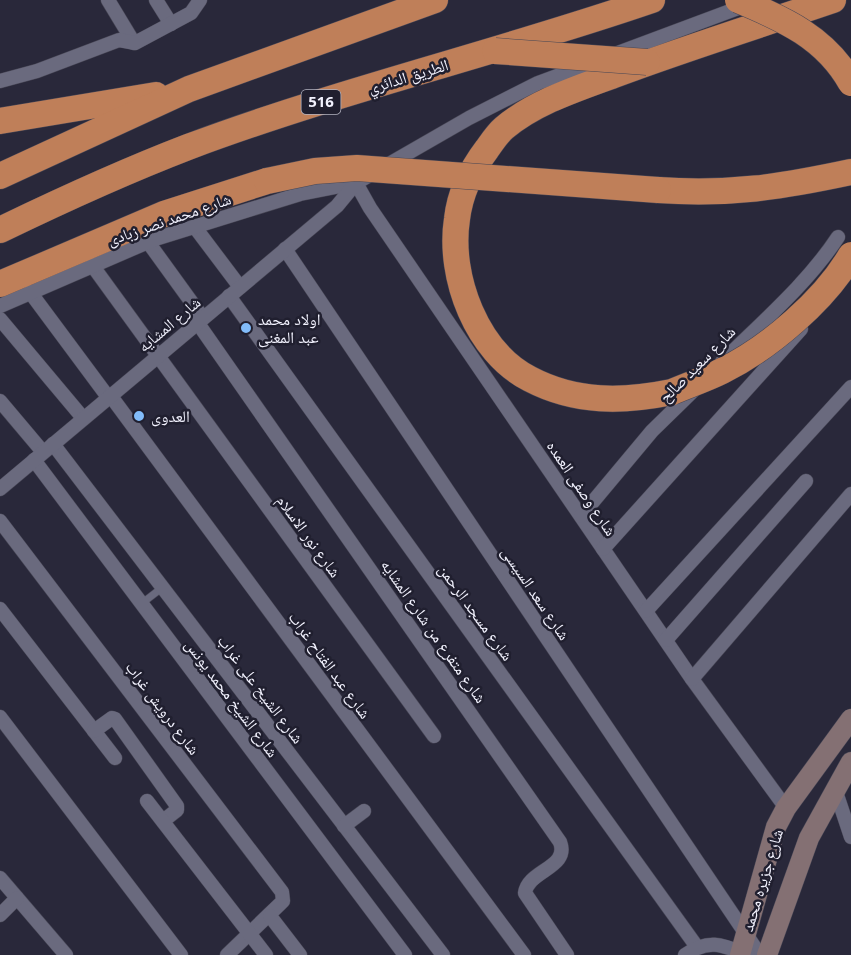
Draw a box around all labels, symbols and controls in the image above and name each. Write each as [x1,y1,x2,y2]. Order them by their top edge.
street label: الطريق الدائري [365,53,452,101]
road number: 516 [302,90,340,114]
street label: شارع محمد نصر زبادى [104,188,234,250]
street label: شارع المشايه [133,291,205,357]
place label: اولاد محمد عبد المغنى [258,308,321,348]
marker: اولاد محمد عبد المغنى [239,321,253,335]
street label: شارع سعيد صالح [654,321,740,407]
place label: العدوى [151,405,190,427]
marker: العدوى [132,409,146,423]
street label: شارع وصفى العمده [542,436,622,540]
street label: شارع نور الاسلام [272,490,346,582]
street label: شارع سعد السيسى [497,542,575,644]
street label: شارع متفرع من شارع المشايه [376,555,492,707]
street label: شارع مسجد الرحمن [433,559,519,665]
street label: شارع عبد الفتاح غراب [284,607,376,723]
street label: شارع الشيخ على غراب [213,630,309,748]
street label: شارع الشيخ محمد يونس [180,634,284,762]
street label: شارع درويش غراب [121,657,205,759]
street label: شارع جزيره محمد [736,826,788,934]

